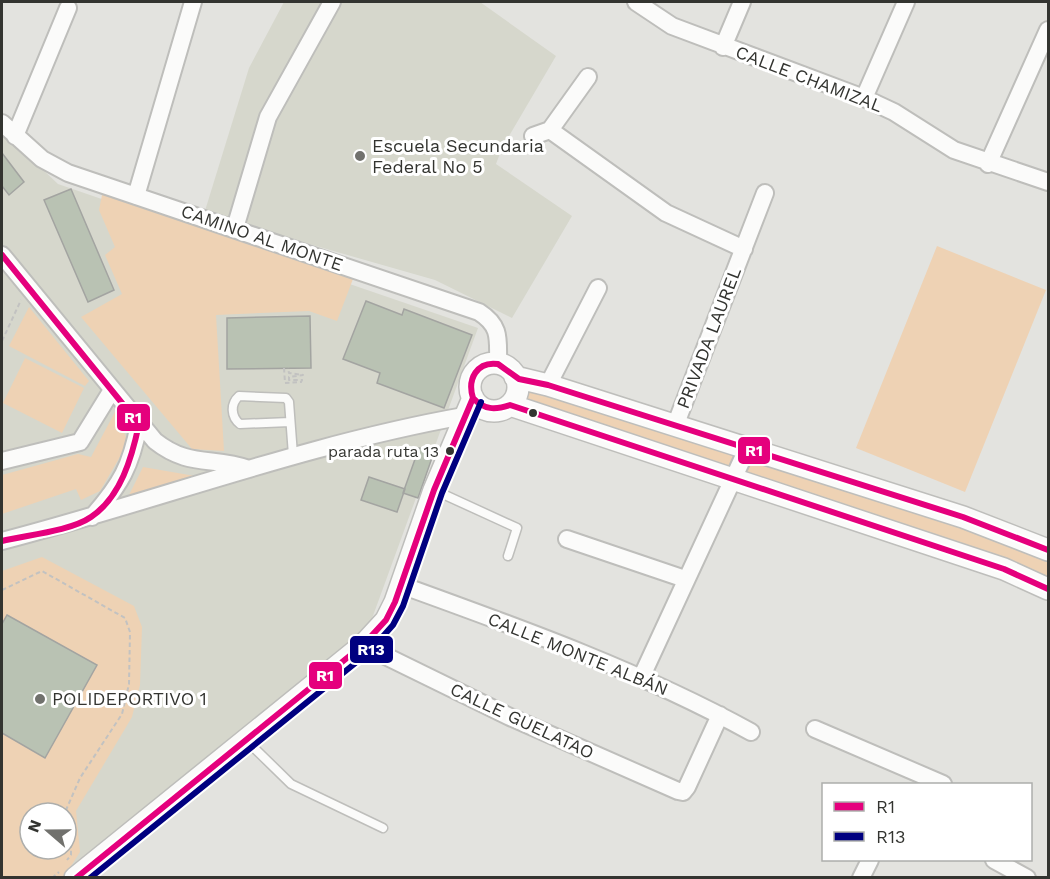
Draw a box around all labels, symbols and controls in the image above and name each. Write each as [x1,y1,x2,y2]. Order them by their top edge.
street label: CALLE CHAMIZAL [733,41,886,116]
place label: Escuela Secundaria Federal No 5 [372,135,544,177]
marker: Escuela Secundaria Federal No 5 [353,149,367,163]
street label: CAMINO AL MONTE [179,200,346,275]
street label: PRIVADA LAUREL [672,264,745,412]
line badge: R1 [116,403,151,432]
unlabelled marker [527,407,539,419]
text: R1 [124,408,142,427]
line badge: R1 [737,436,771,465]
text: R1 [745,441,763,460]
place label: parada ruta 13 [328,442,439,461]
marker: parada ruta 13 [444,445,456,457]
street label: CALLE MONTE ALBÁN [485,608,671,699]
line badge: R13 [349,635,394,664]
text: R13 [357,640,385,659]
line badge: R1 [308,661,343,690]
text: R1 [316,666,334,685]
street label: CALLE GUELATAO [447,678,597,763]
place label: POLIDEPORTIVO 1 [52,688,207,709]
marker: POLIDEPORTIVO 1 [33,692,47,706]
legend [822,783,1032,861]
text: R1 [876,796,895,817]
north arrow [18,801,78,861]
text: N [23,817,45,835]
text: R13 [876,826,905,847]

